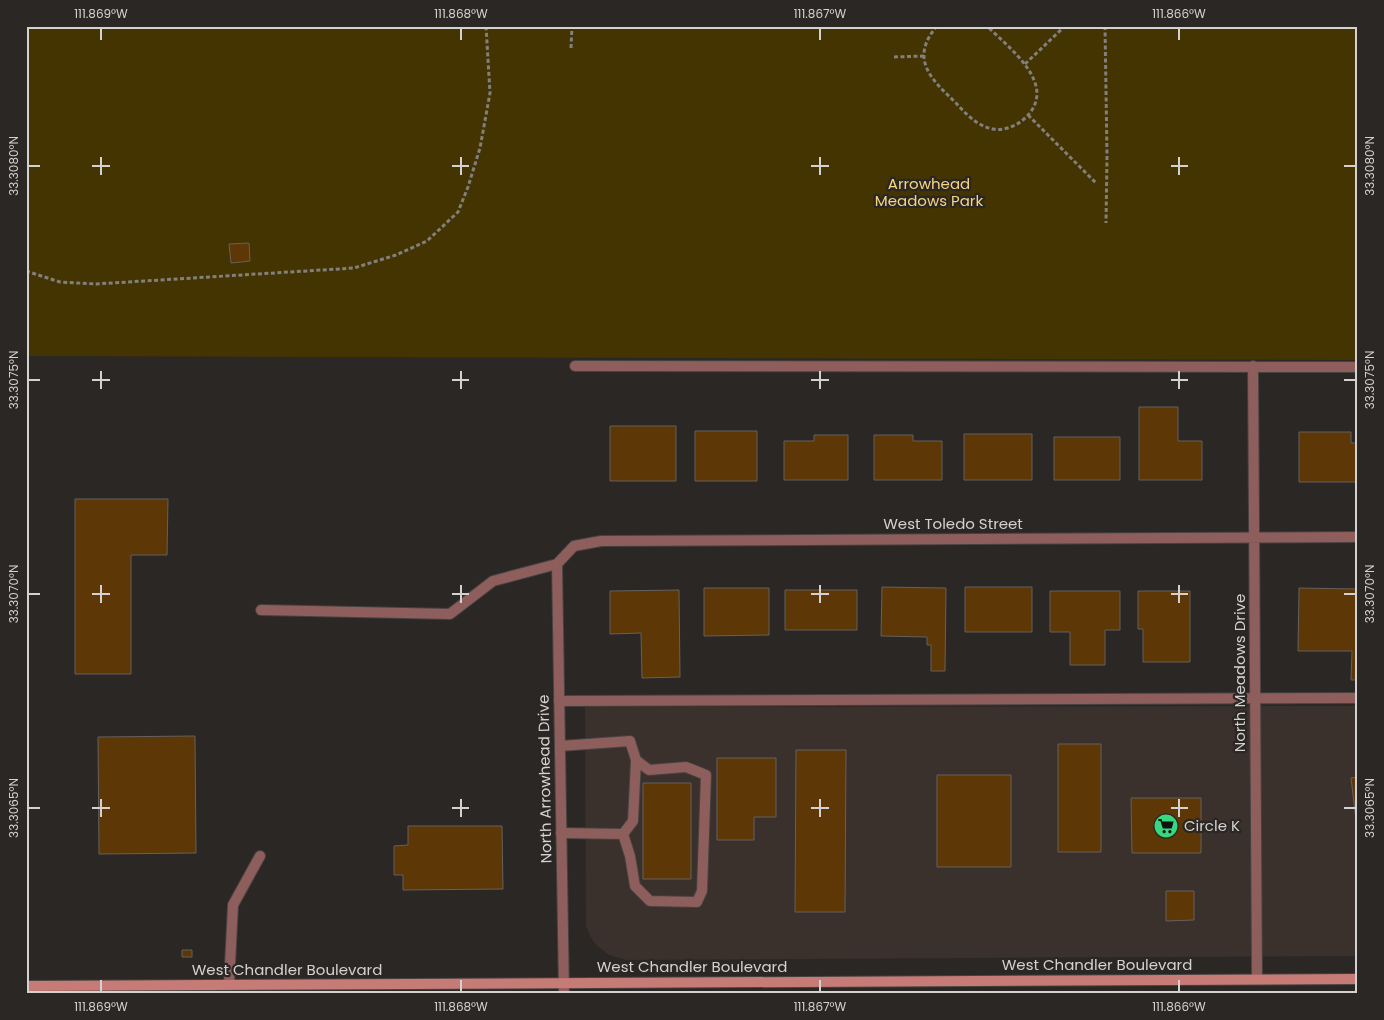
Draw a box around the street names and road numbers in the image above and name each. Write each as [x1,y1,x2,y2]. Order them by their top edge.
street label: West Toledo Street [883,513,1023,534]
street label: North Meadows Drive [1229,594,1250,752]
street label: North Arrowhead Drive [533,694,556,864]
street label: West Chandler Boulevard [1002,954,1192,975]
street label: West Chandler Boulevard [597,956,787,977]
street label: West Chandler Boulevard [192,959,382,980]

